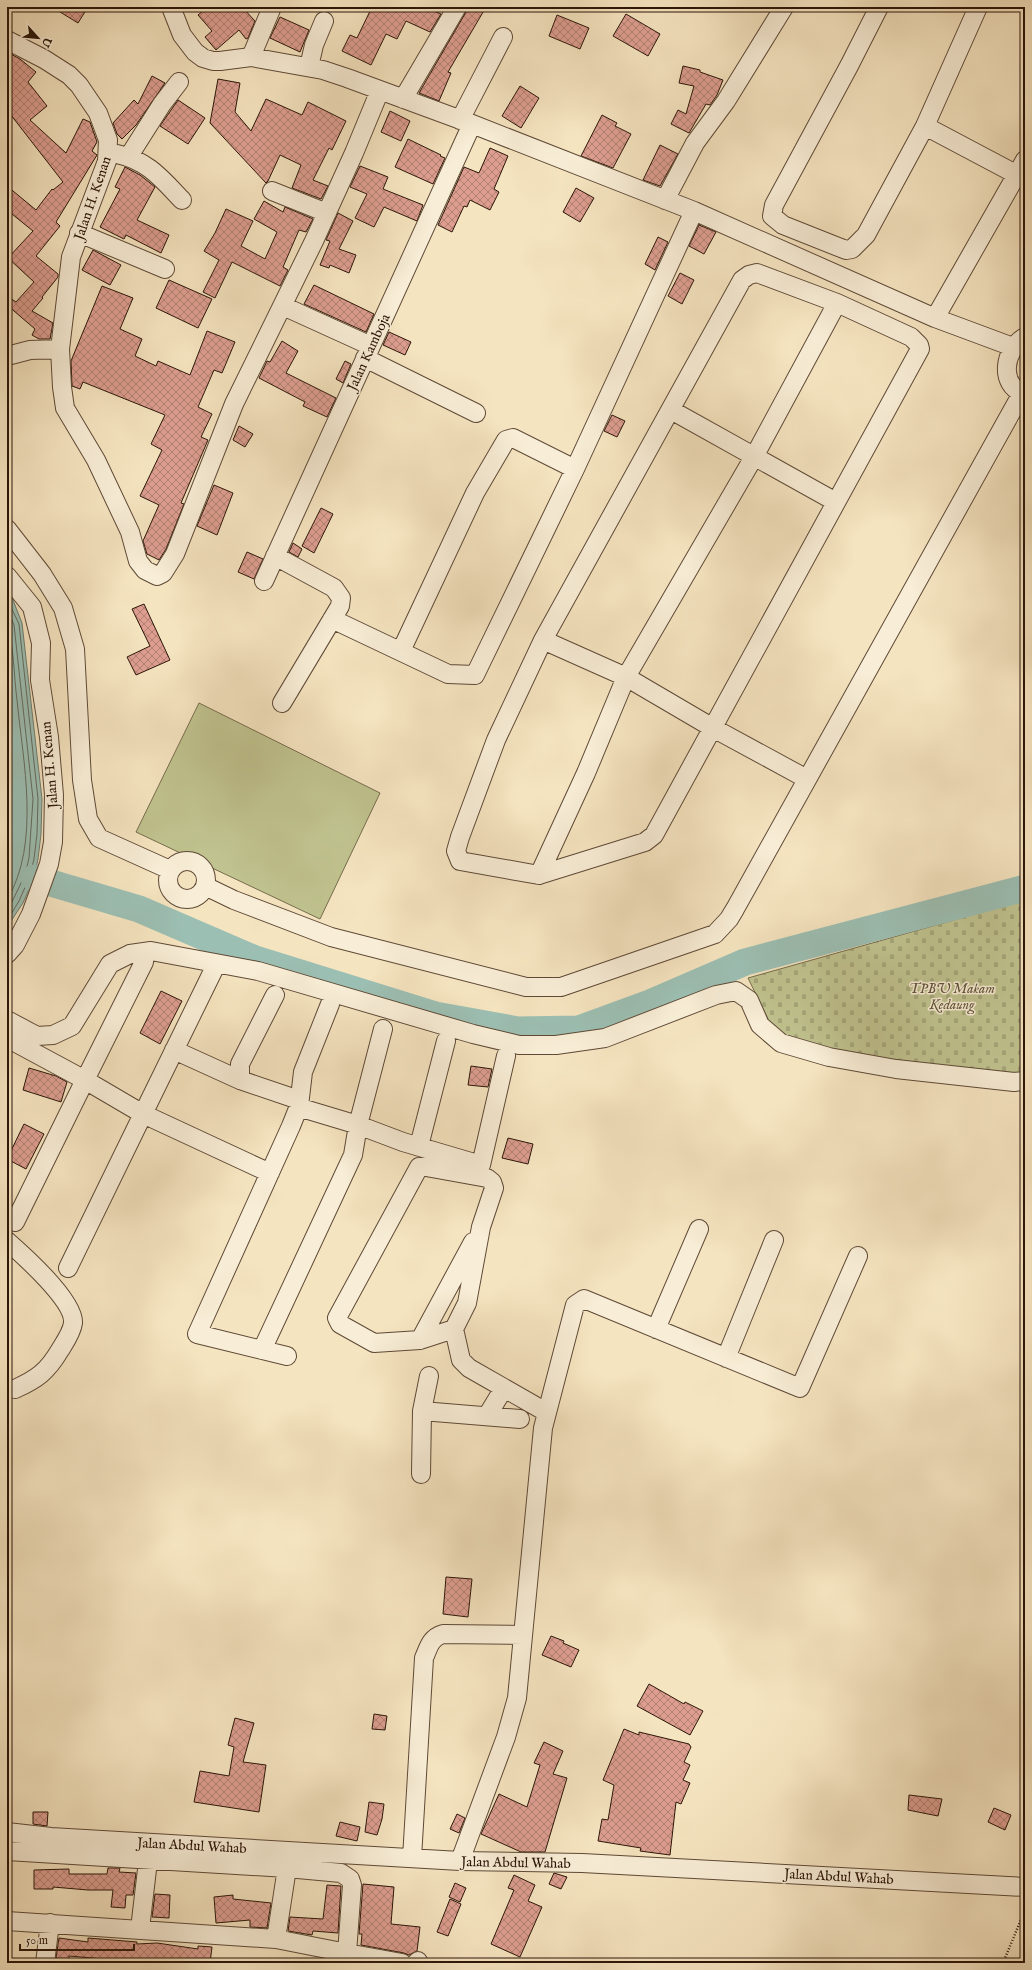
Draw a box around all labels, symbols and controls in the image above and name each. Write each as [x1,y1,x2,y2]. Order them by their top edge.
north arrow [18,18,58,58]
text: U [37,34,55,50]
street label: Jalan H. Kenan [70,154,116,244]
street label: Jalan Kamboja [342,310,395,396]
street label: Jalan H. Kenan [37,720,63,811]
park label: TPBU Makam Kedaung [909,980,995,1015]
street label: Jalan Abdul Wahab [135,1834,247,1858]
street label: Jalan Abdul Wahab [459,1853,571,1873]
street label: Jalan Abdul Wahab [782,1865,894,1889]
scale bar [20,1926,134,1952]
text: 50 m [26,1933,48,1948]

